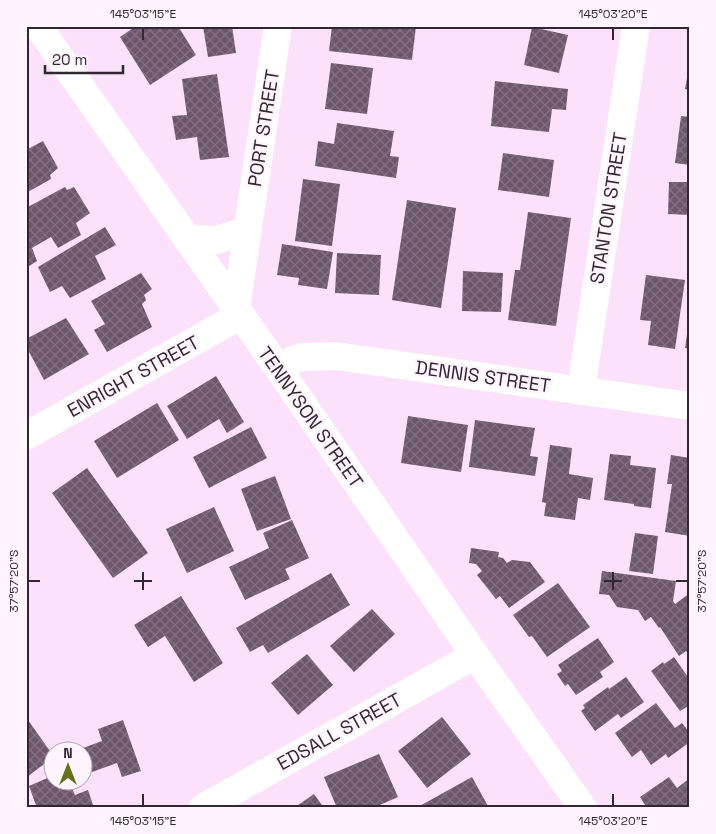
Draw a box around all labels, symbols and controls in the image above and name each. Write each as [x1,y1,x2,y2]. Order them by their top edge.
text: 145°03'15"E [110,6,176,22]
text: 145°03'20"E [578,6,648,22]
scale bar [45,42,122,74]
text: 20 m [52,50,87,69]
street label: PORT STREET [242,68,285,188]
street label: STANTON STREET [584,131,633,286]
street label: ENRIGHT STREET [63,330,204,423]
street label: TENNYSON STREET [252,342,369,493]
street label: DENNIS STREET [414,355,552,398]
text: 37°57'20"S [6,550,22,612]
text: 37°57'20"S [694,550,710,612]
street label: EDSALL STREET [272,687,406,776]
north arrow [42,742,92,792]
text: N [63,744,73,762]
text: 145°03'15"E [110,813,176,829]
text: 145°03'20"E [578,813,648,829]

